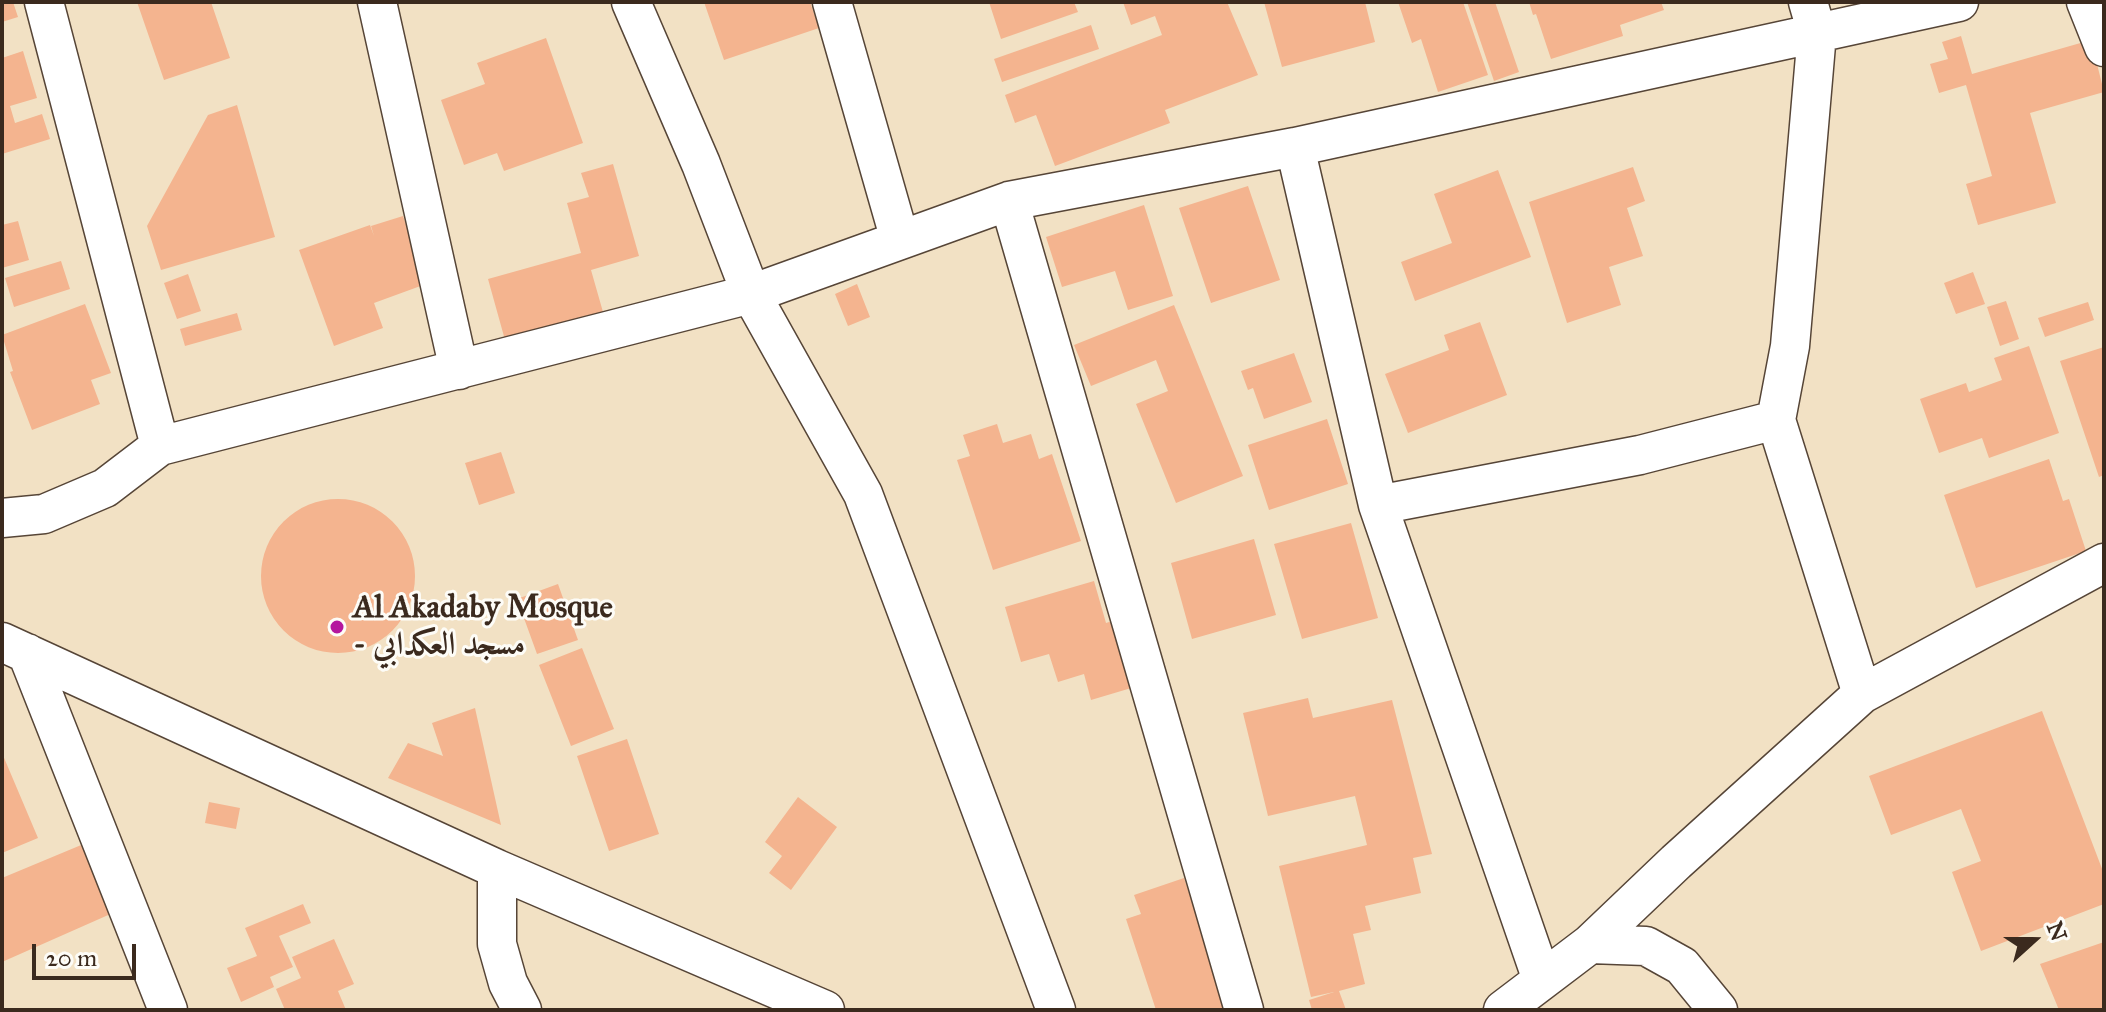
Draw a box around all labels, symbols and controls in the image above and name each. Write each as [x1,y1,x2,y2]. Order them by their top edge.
place label: Al Akadaby Mosque - مسجد العكدابي [353,590,613,665]
marker: Al Akadaby Mosque - مسجد العكدابي [328,618,346,636]
north arrow [1994,900,2074,980]
text: N [2041,918,2073,945]
scale bar [36,928,140,978]
text: 20 m [46,943,97,973]

